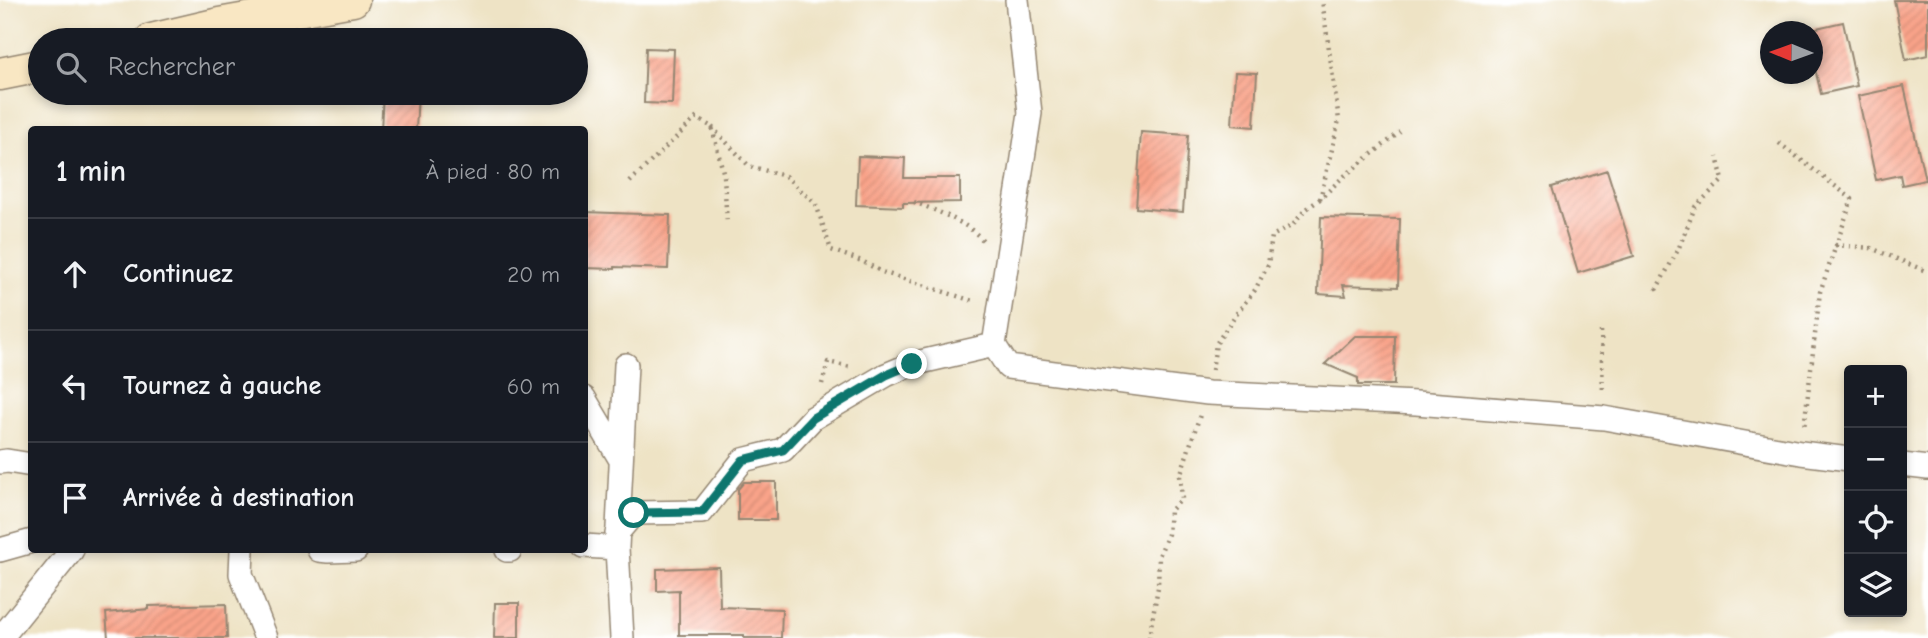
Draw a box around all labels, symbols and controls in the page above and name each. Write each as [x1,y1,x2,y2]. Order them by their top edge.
north arrow [1760,21,1823,84]
search box [28,28,588,105]
icon: search [52,48,90,86]
text: Rechercher [108,52,235,82]
text: 1 min [56,154,126,189]
text: À pied · 80 m [426,158,560,185]
icon: ahead [56,255,94,293]
text: Continuez [123,259,233,289]
text: 20 m [507,261,560,288]
route end [896,348,927,379]
map controls [1844,365,1907,617]
button: + [1844,365,1907,428]
icon: left [56,367,94,405]
text: Tournez à gauche [123,371,321,401]
text: 60 m [507,373,560,400]
button: − [1844,428,1907,491]
icon: arrive [56,479,94,517]
text: Arrivée à destination [123,483,354,513]
button: locate [1844,491,1907,554]
route start [618,497,649,528]
button: layers [1844,554,1907,617]

